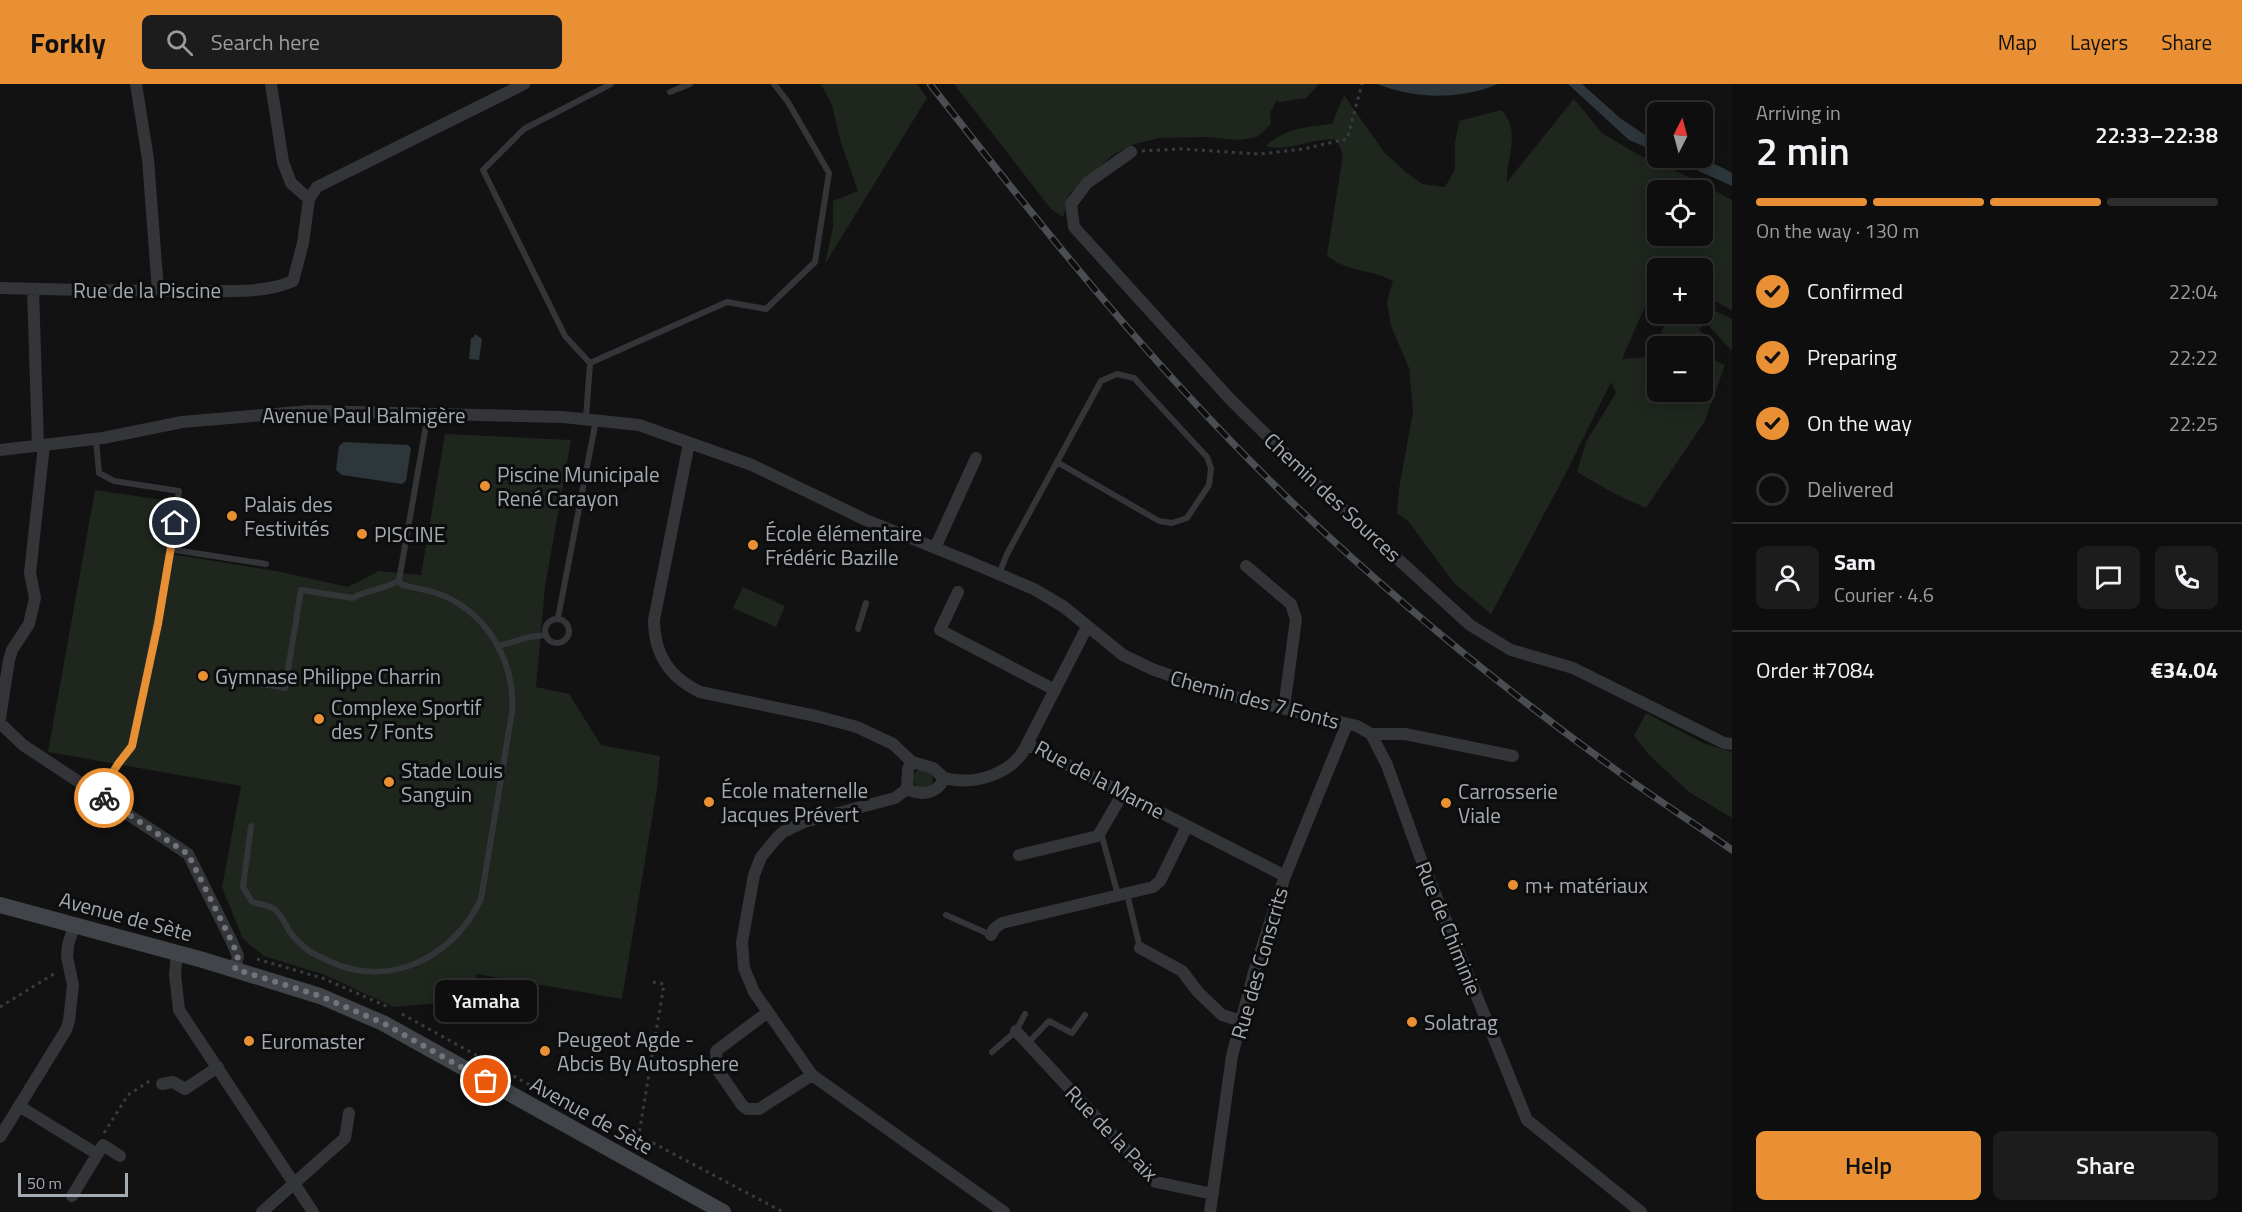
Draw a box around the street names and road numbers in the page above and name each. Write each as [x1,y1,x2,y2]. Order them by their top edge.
street label: Rue de la Piscine [73,274,221,306]
street label: Avenue Paul Balmigère [262,399,466,431]
street label: Chemin des Sources [1257,425,1409,569]
street label: Chemin des 7 Fonts [1167,661,1343,737]
street label: Rue de la Marne [1029,731,1171,827]
street label: Rue de Chiminie [1408,856,1490,1000]
street label: Avenue de Sète [56,883,196,949]
street label: Rue des Conscrits [1222,883,1296,1043]
street label: Avenue de Sète [525,1068,659,1162]
street label: Rue de la Paix [1058,1078,1166,1189]

